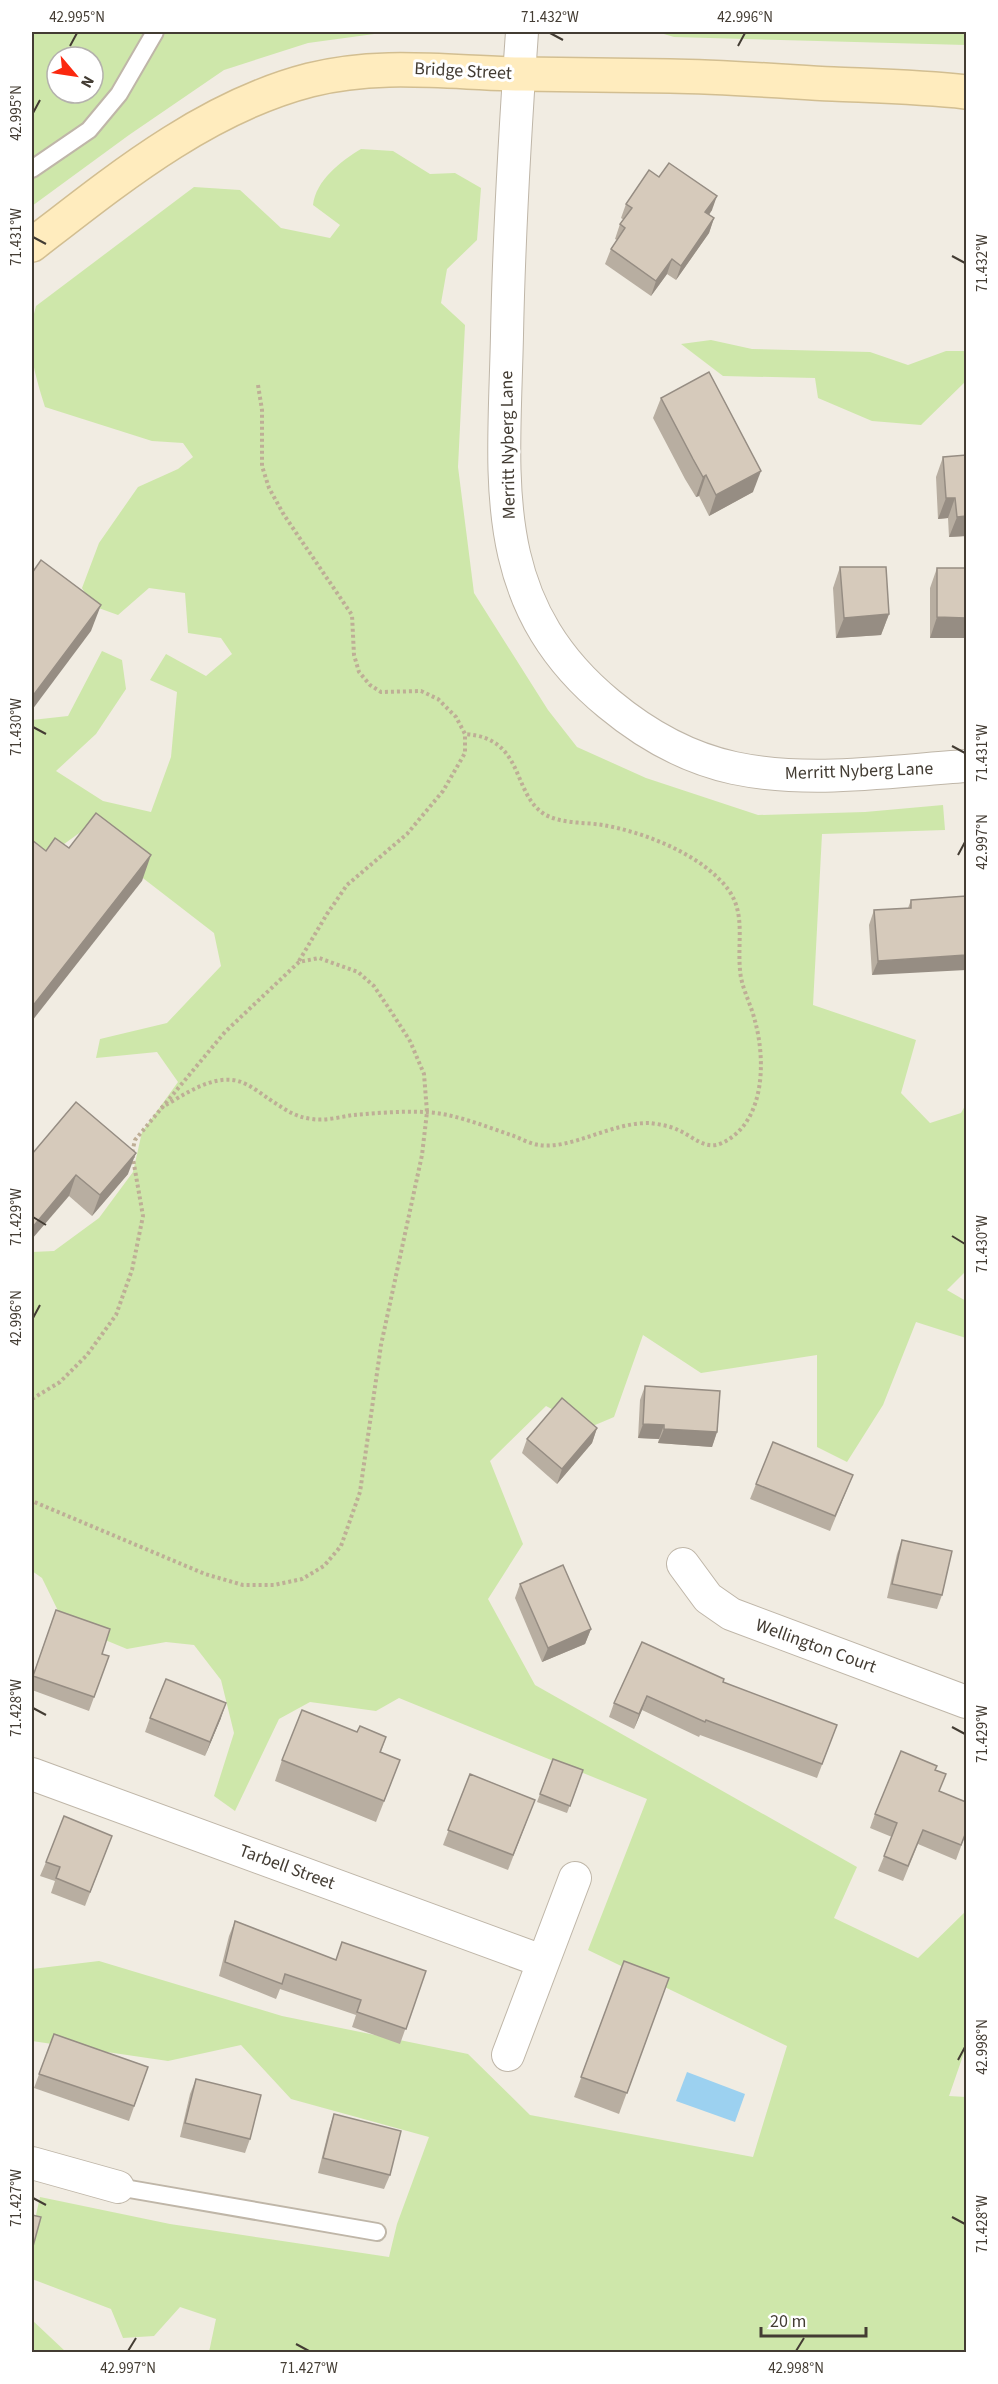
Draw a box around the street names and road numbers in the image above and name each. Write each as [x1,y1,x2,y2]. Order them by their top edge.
street label: Bridge Street [414,56,512,86]
street label: Merritt Nyberg Lane [494,370,522,520]
street label: Merritt Nyberg Lane [784,756,934,786]
street label: Wellington Court [752,1613,880,1679]
street label: Tarbell Street [236,1838,338,1896]

